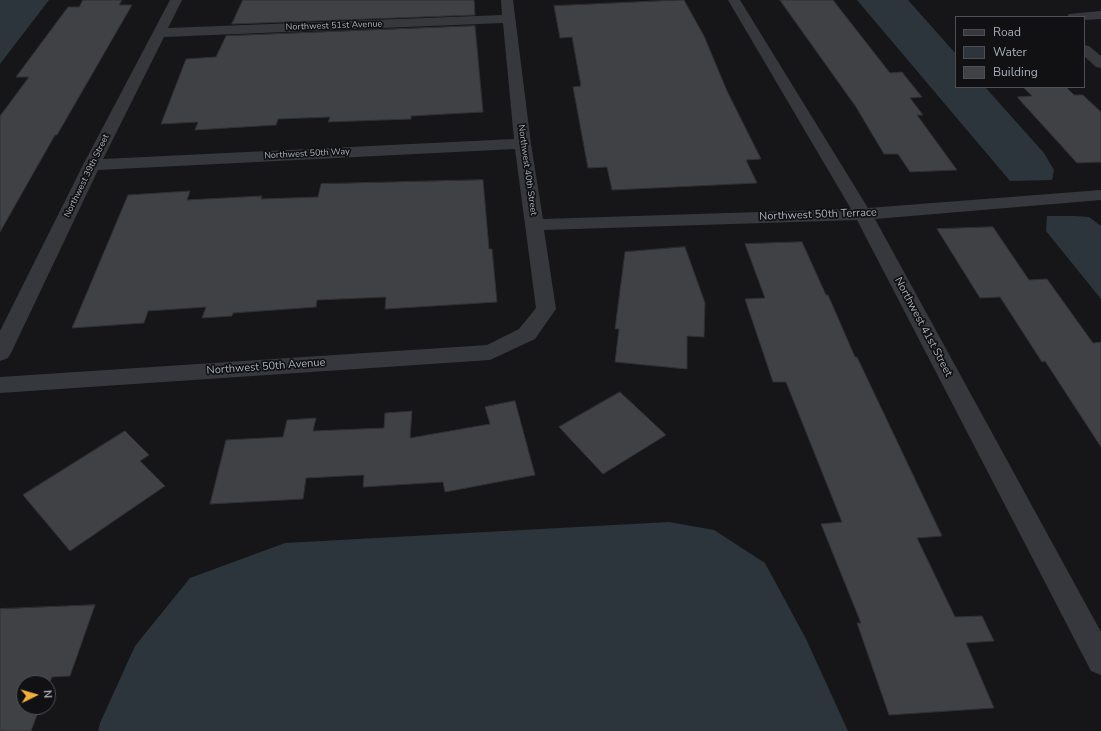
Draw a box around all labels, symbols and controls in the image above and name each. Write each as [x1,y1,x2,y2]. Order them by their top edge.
legend [955,16,1085,88]
street label: Northwest 51st Avenue [286,19,382,33]
text: Road [993,24,1021,40]
text: Water [993,44,1027,60]
text: Building [993,64,1038,80]
street label: Northwest 40th Street [515,124,539,216]
street label: Northwest 39th Street [62,133,112,219]
street label: Northwest 50th Way [264,146,350,162]
street label: Northwest 50th Terrace [759,206,877,224]
street label: Northwest 41st Street [891,275,955,379]
street label: Northwest 50th Avenue [206,356,326,378]
north arrow [16,675,56,715]
text: N [40,689,55,699]

